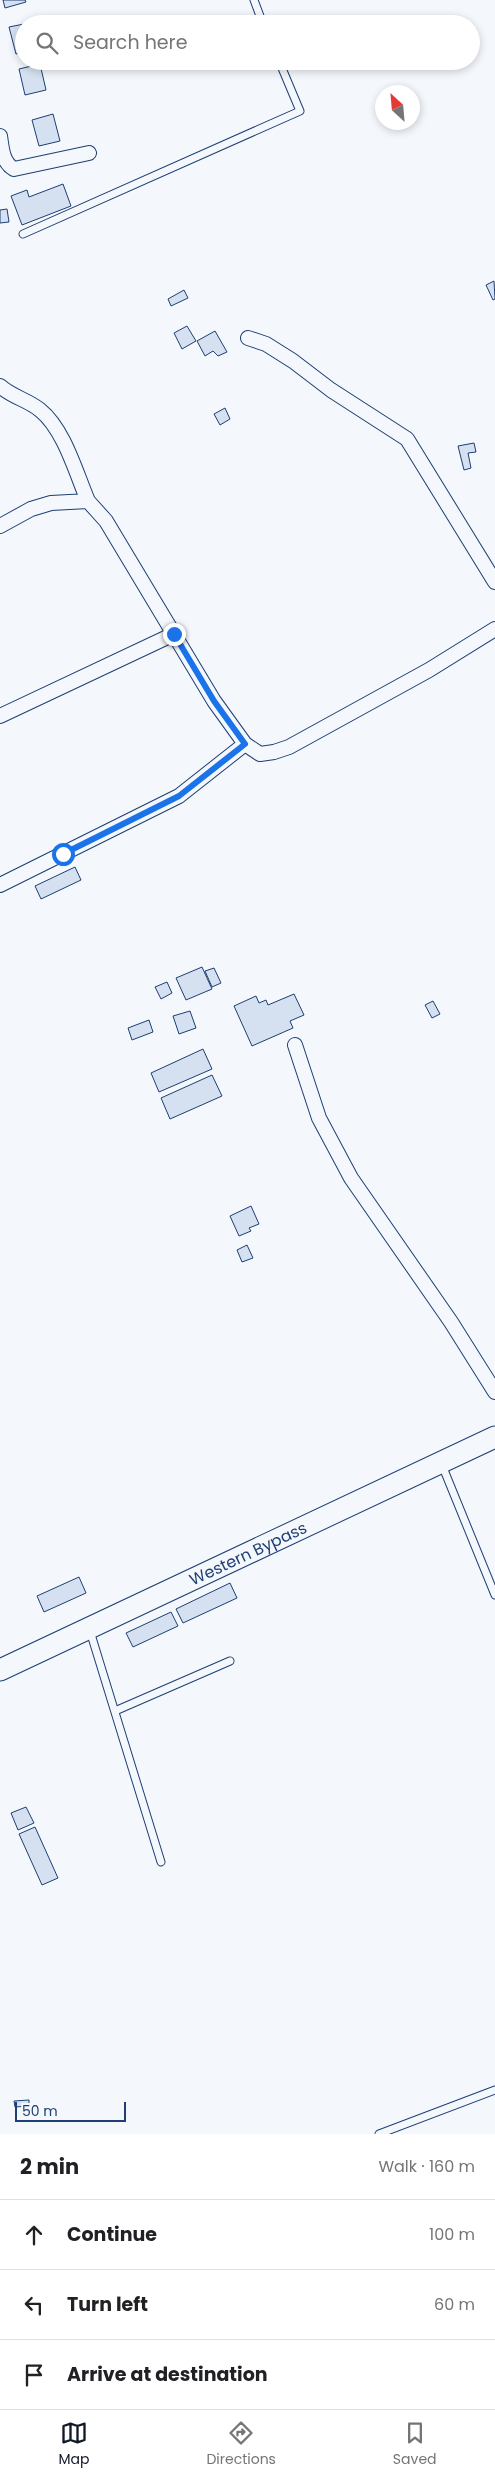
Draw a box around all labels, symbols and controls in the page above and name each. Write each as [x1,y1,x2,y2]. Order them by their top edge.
search box [15,15,480,70]
icon: search [33,29,61,57]
text: Search here [73,29,187,56]
north arrow [375,85,420,130]
route end [163,623,186,646]
route start [52,843,75,866]
street label: Western Bypass [185,1516,310,1591]
scale bar [15,2099,126,2122]
text: 50 m [22,2101,58,2121]
text: 2 min [20,2152,79,2181]
text: Walk · 160 m [378,2155,475,2178]
icon: ahead [20,2221,48,2249]
text: Continue [67,2221,157,2248]
text: 100 m [429,2223,475,2246]
icon: left [20,2291,48,2319]
text: Turn left [67,2291,148,2318]
text: 60 m [434,2293,475,2316]
icon: arrive [20,2361,48,2389]
text: Arrive at destination [67,2361,268,2388]
tab: Map [58,2419,89,2470]
tab: Directions [206,2419,276,2470]
tab: Saved [393,2419,437,2470]

